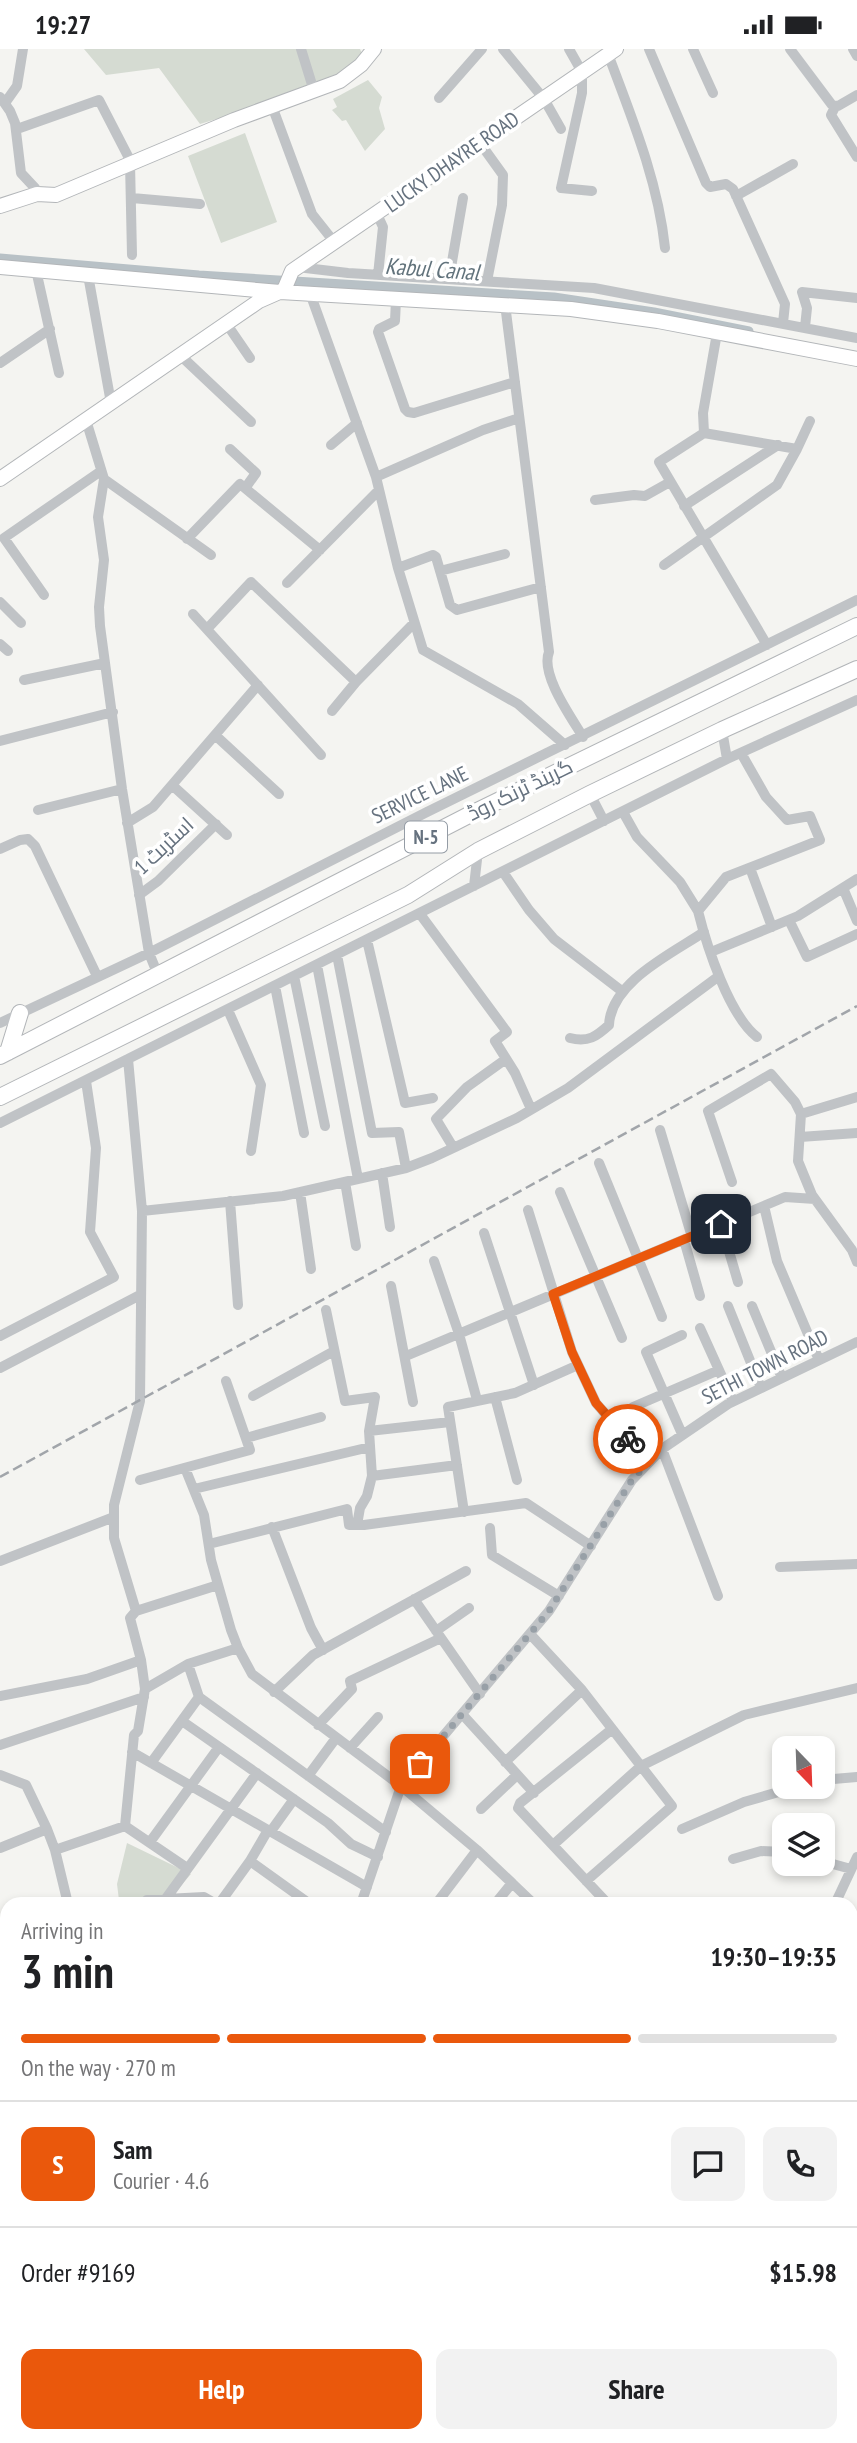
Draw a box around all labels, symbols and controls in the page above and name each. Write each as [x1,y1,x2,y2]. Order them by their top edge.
text: 19:27 [35,8,91,41]
street label: LUCKY DHAYRE ROAD [379,105,524,218]
water label: Kabul Canal [384,251,483,286]
street label: گرینڈ ٹرنک روڈ [463,752,577,827]
street label: SERVICE LANE [367,760,472,829]
street label: اسٹریٹ 1 [128,811,199,880]
road number: N-5 [405,821,447,853]
pin [691,1194,751,1254]
icon: home [702,1205,740,1243]
street label: SETHI TOWN ROAD [697,1323,833,1410]
courier [593,1404,663,1474]
icon: bike [609,1420,647,1458]
pin [390,1734,450,1794]
north arrow [772,1736,835,1799]
map controls [772,1736,835,1876]
icon: bag [401,1745,439,1783]
button: layers [772,1813,835,1876]
text: Arriving in [21,1916,103,1945]
text: 19:30–19:35 [710,1940,837,1973]
text: 3 min [21,1941,114,2001]
text: On the way · 270 m [21,2053,176,2082]
button: chat [671,2127,745,2201]
button: phone [763,2127,837,2201]
text: Sam [113,2133,152,2166]
text: S [52,2148,64,2181]
text: Courier · 4.6 [113,2166,209,2195]
text: Order #9169 [21,2256,136,2289]
text: $15.98 [769,2256,837,2289]
button: Help [21,2349,422,2429]
button: Share [436,2349,837,2429]

